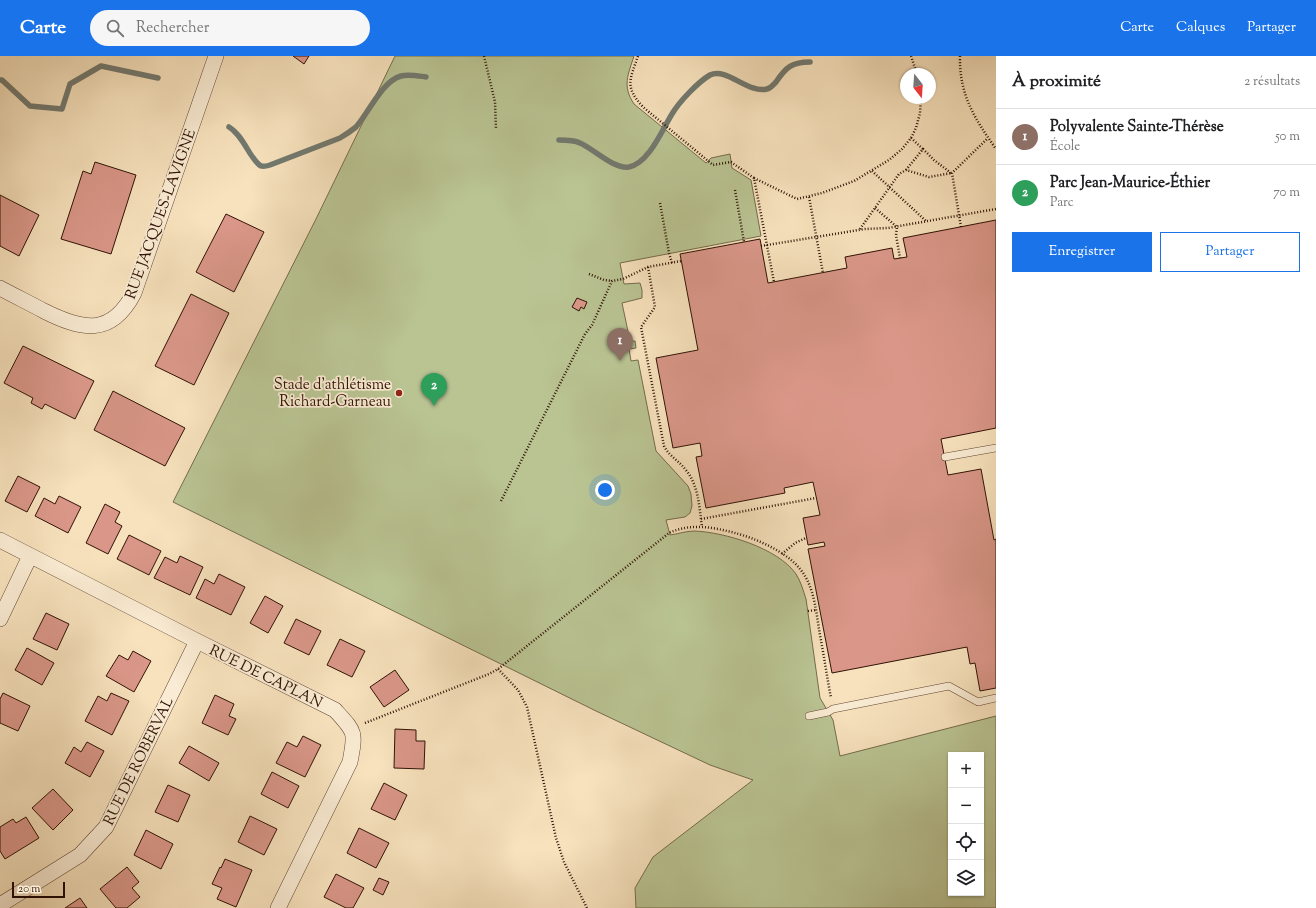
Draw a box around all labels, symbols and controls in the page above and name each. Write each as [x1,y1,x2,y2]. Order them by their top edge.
search box [90,10,370,46]
text: Carte [20,15,66,42]
icon: search [104,17,126,39]
text: Rechercher [136,18,209,39]
text: Carte [1120,18,1154,38]
text: Calques [1176,18,1225,38]
text: Partager [1247,18,1296,38]
north arrow [900,68,936,104]
text: À proximité [1012,70,1101,94]
text: 2 résultats [1244,73,1300,91]
text: Polyvalente Sainte-Thérèse [1050,117,1224,138]
street label: RUE JACQUES-LAVIGNE [121,127,202,303]
text: 1 [1023,128,1027,146]
text: 50 m [1275,128,1300,146]
text: École [1050,138,1080,156]
text: Parc Jean-Maurice-Éthier [1050,173,1210,194]
text: 2 [1022,184,1028,202]
text: 70 m [1273,184,1300,202]
text: Parc [1050,194,1074,212]
button: Enregistrer [1012,232,1152,272]
button: Partager [1160,232,1300,272]
pin: 1 [607,328,633,361]
pin: 2 [421,373,447,406]
place label: Stade d'athlétisme Richard-Garneau [274,375,391,413]
marker: Stade d'athlétisme Richard-Garneau [394,388,404,398]
your location [595,480,615,500]
street label: RUE DE CAPLAN [205,641,326,714]
street label: RUE DE ROBERVAL [99,694,180,829]
map controls [948,752,984,896]
button: + [948,752,984,788]
button: − [948,788,984,824]
button: locate [948,824,984,860]
button: layers [948,860,984,896]
scale bar [12,880,65,899]
text: 20 m [18,881,40,897]

